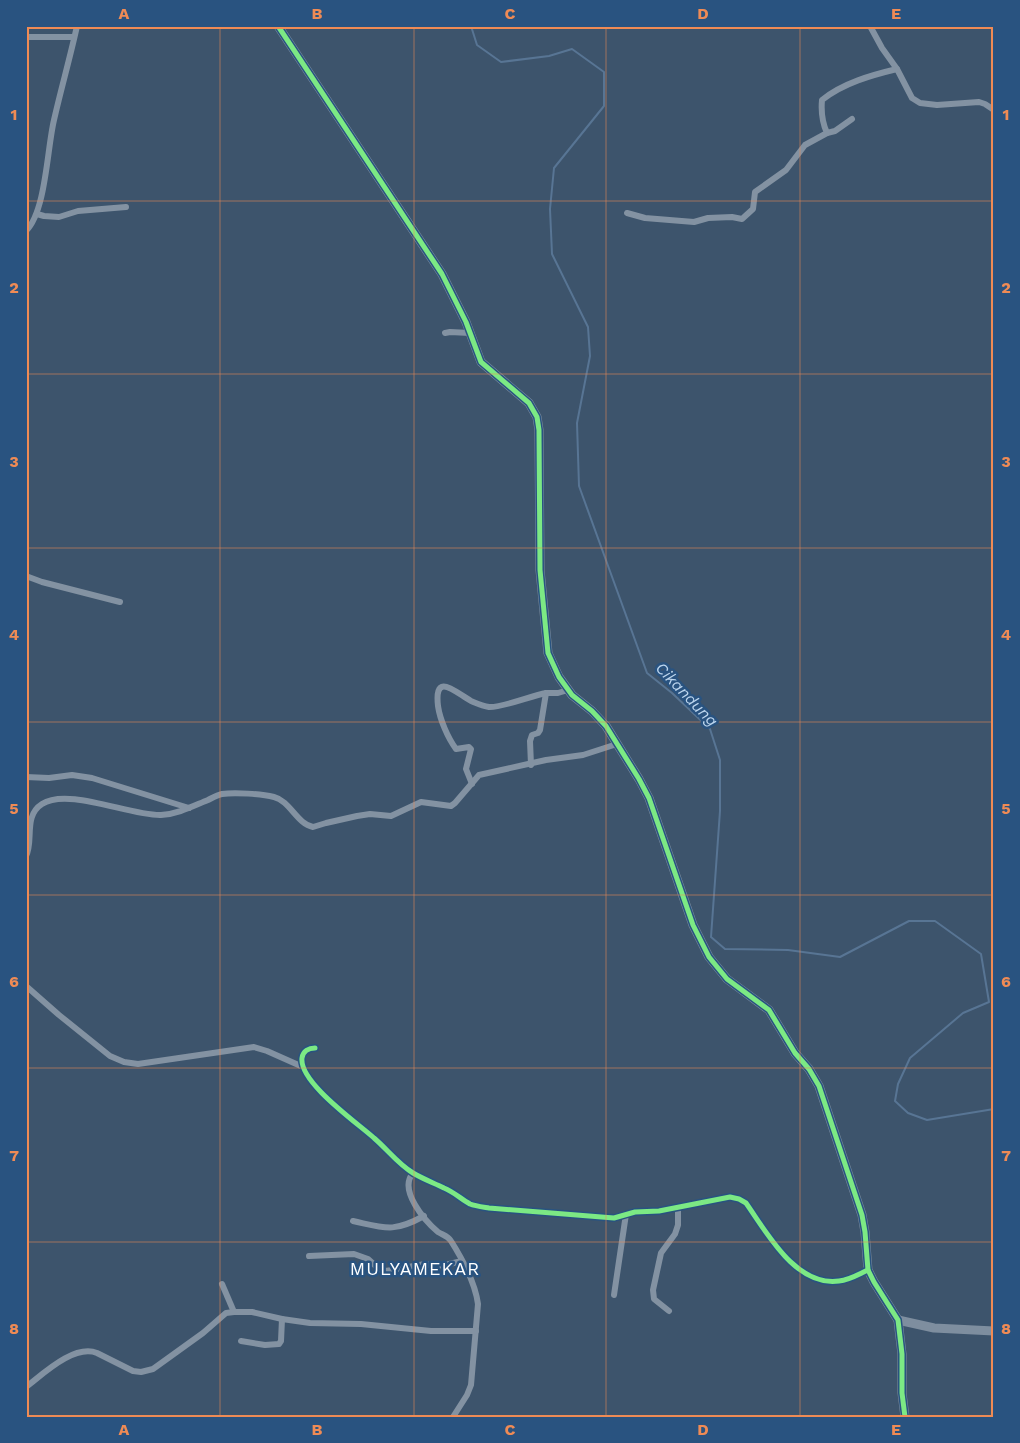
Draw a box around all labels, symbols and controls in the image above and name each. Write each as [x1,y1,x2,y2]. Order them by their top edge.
text: A [119,4,130,23]
text: B [312,4,323,23]
text: C [505,4,516,23]
text: D [697,4,709,23]
text: E [891,4,901,23]
text: 1 [11,105,17,124]
text: 1 [1003,105,1009,124]
text: 2 [9,278,19,297]
text: 2 [1001,278,1011,297]
text: 3 [9,452,19,471]
text: 3 [1001,452,1011,471]
text: 4 [9,625,19,644]
text: 4 [1001,625,1011,644]
water label: Cikandung [652,658,722,730]
text: 5 [9,799,19,818]
text: 5 [1001,799,1011,818]
text: 6 [9,972,19,991]
text: 6 [1001,972,1011,991]
text: 7 [9,1146,19,1165]
text: 7 [1001,1146,1011,1165]
district label: MULYAMEKAR [350,1258,480,1279]
text: 8 [9,1319,19,1338]
text: 8 [1001,1319,1011,1338]
text: A [119,1420,130,1439]
text: B [312,1420,323,1439]
text: C [505,1420,516,1439]
text: D [697,1420,709,1439]
text: E [891,1420,901,1439]

